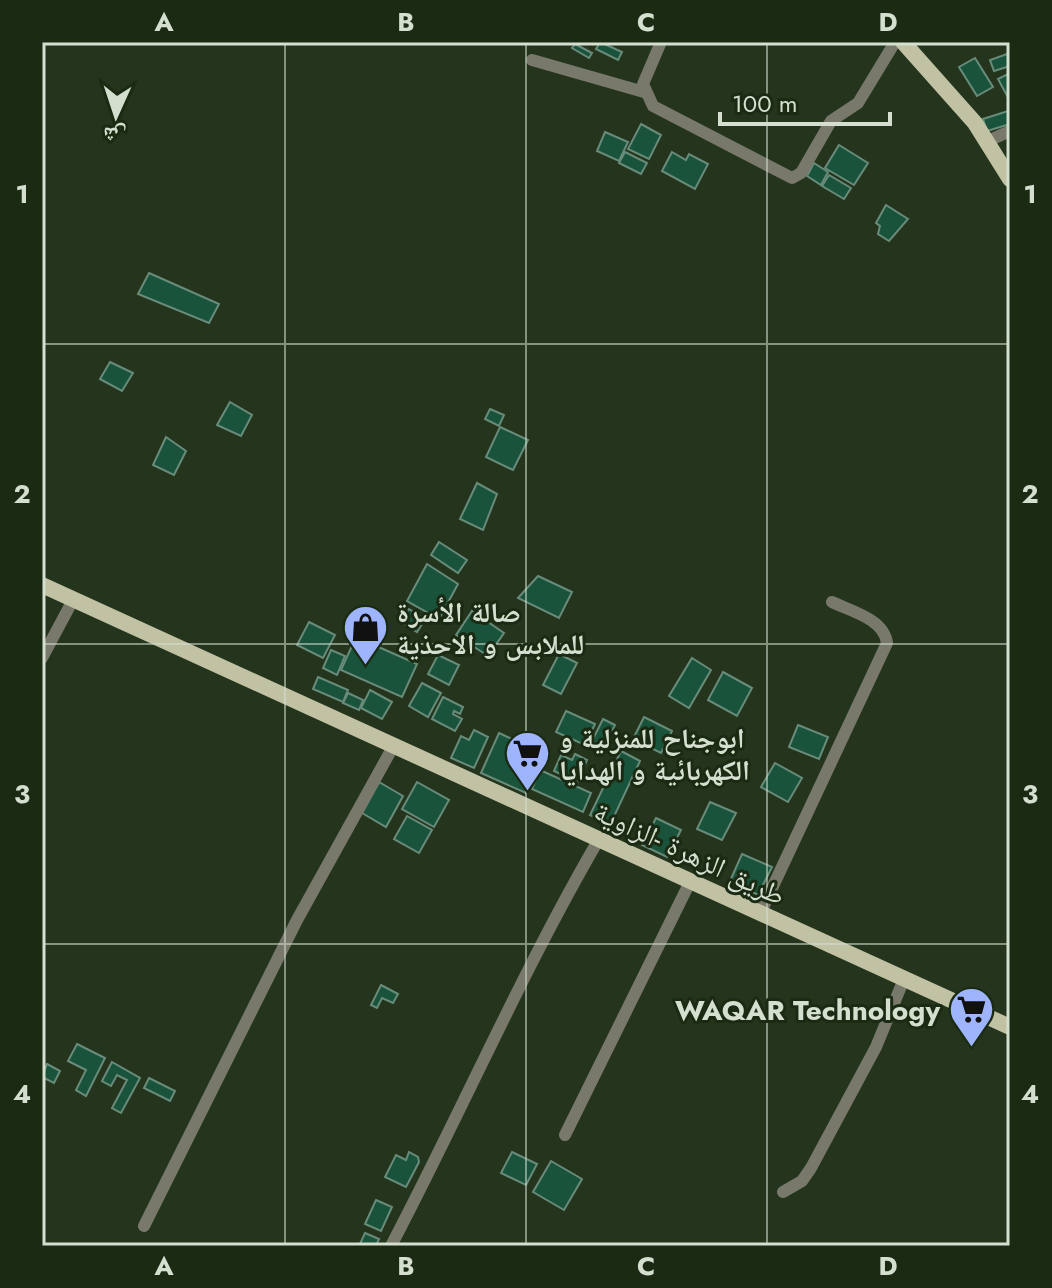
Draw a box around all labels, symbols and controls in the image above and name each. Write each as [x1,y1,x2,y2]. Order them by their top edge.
text: A [153,3,174,41]
text: B [397,3,415,41]
text: C [637,3,655,41]
text: D [878,3,898,41]
north arrow [76,76,156,156]
scale bar [720,76,890,126]
text: 100 m [732,86,798,121]
text: ش [102,119,127,153]
text: 1 [15,175,29,213]
text: 1 [1023,175,1037,213]
text: 2 [13,475,31,513]
text: 2 [1021,475,1039,513]
place label: صالة الأسرة للملابس و الاحذية [397,592,584,665]
shop icon: صالة الأسرة للملابس و الاحذية [342,604,390,667]
place label: ابوجناح للمنزلية و الكهربائية و الهدايا [559,718,750,791]
supermarket icon: ابوجناح للمنزلية و الكهربائية و الهدايا [504,730,552,793]
text: 3 [14,775,30,813]
text: 3 [1022,775,1038,813]
street label: طريق الزهرة -الزاوية [587,791,792,916]
supermarket icon: WAQAR Technology [947,986,995,1049]
place label: WAQAR Technology [675,990,940,1031]
text: 4 [13,1075,31,1113]
text: 4 [1021,1075,1039,1113]
text: A [153,1247,174,1285]
text: B [397,1247,415,1285]
text: C [637,1247,655,1285]
text: D [878,1247,898,1285]

